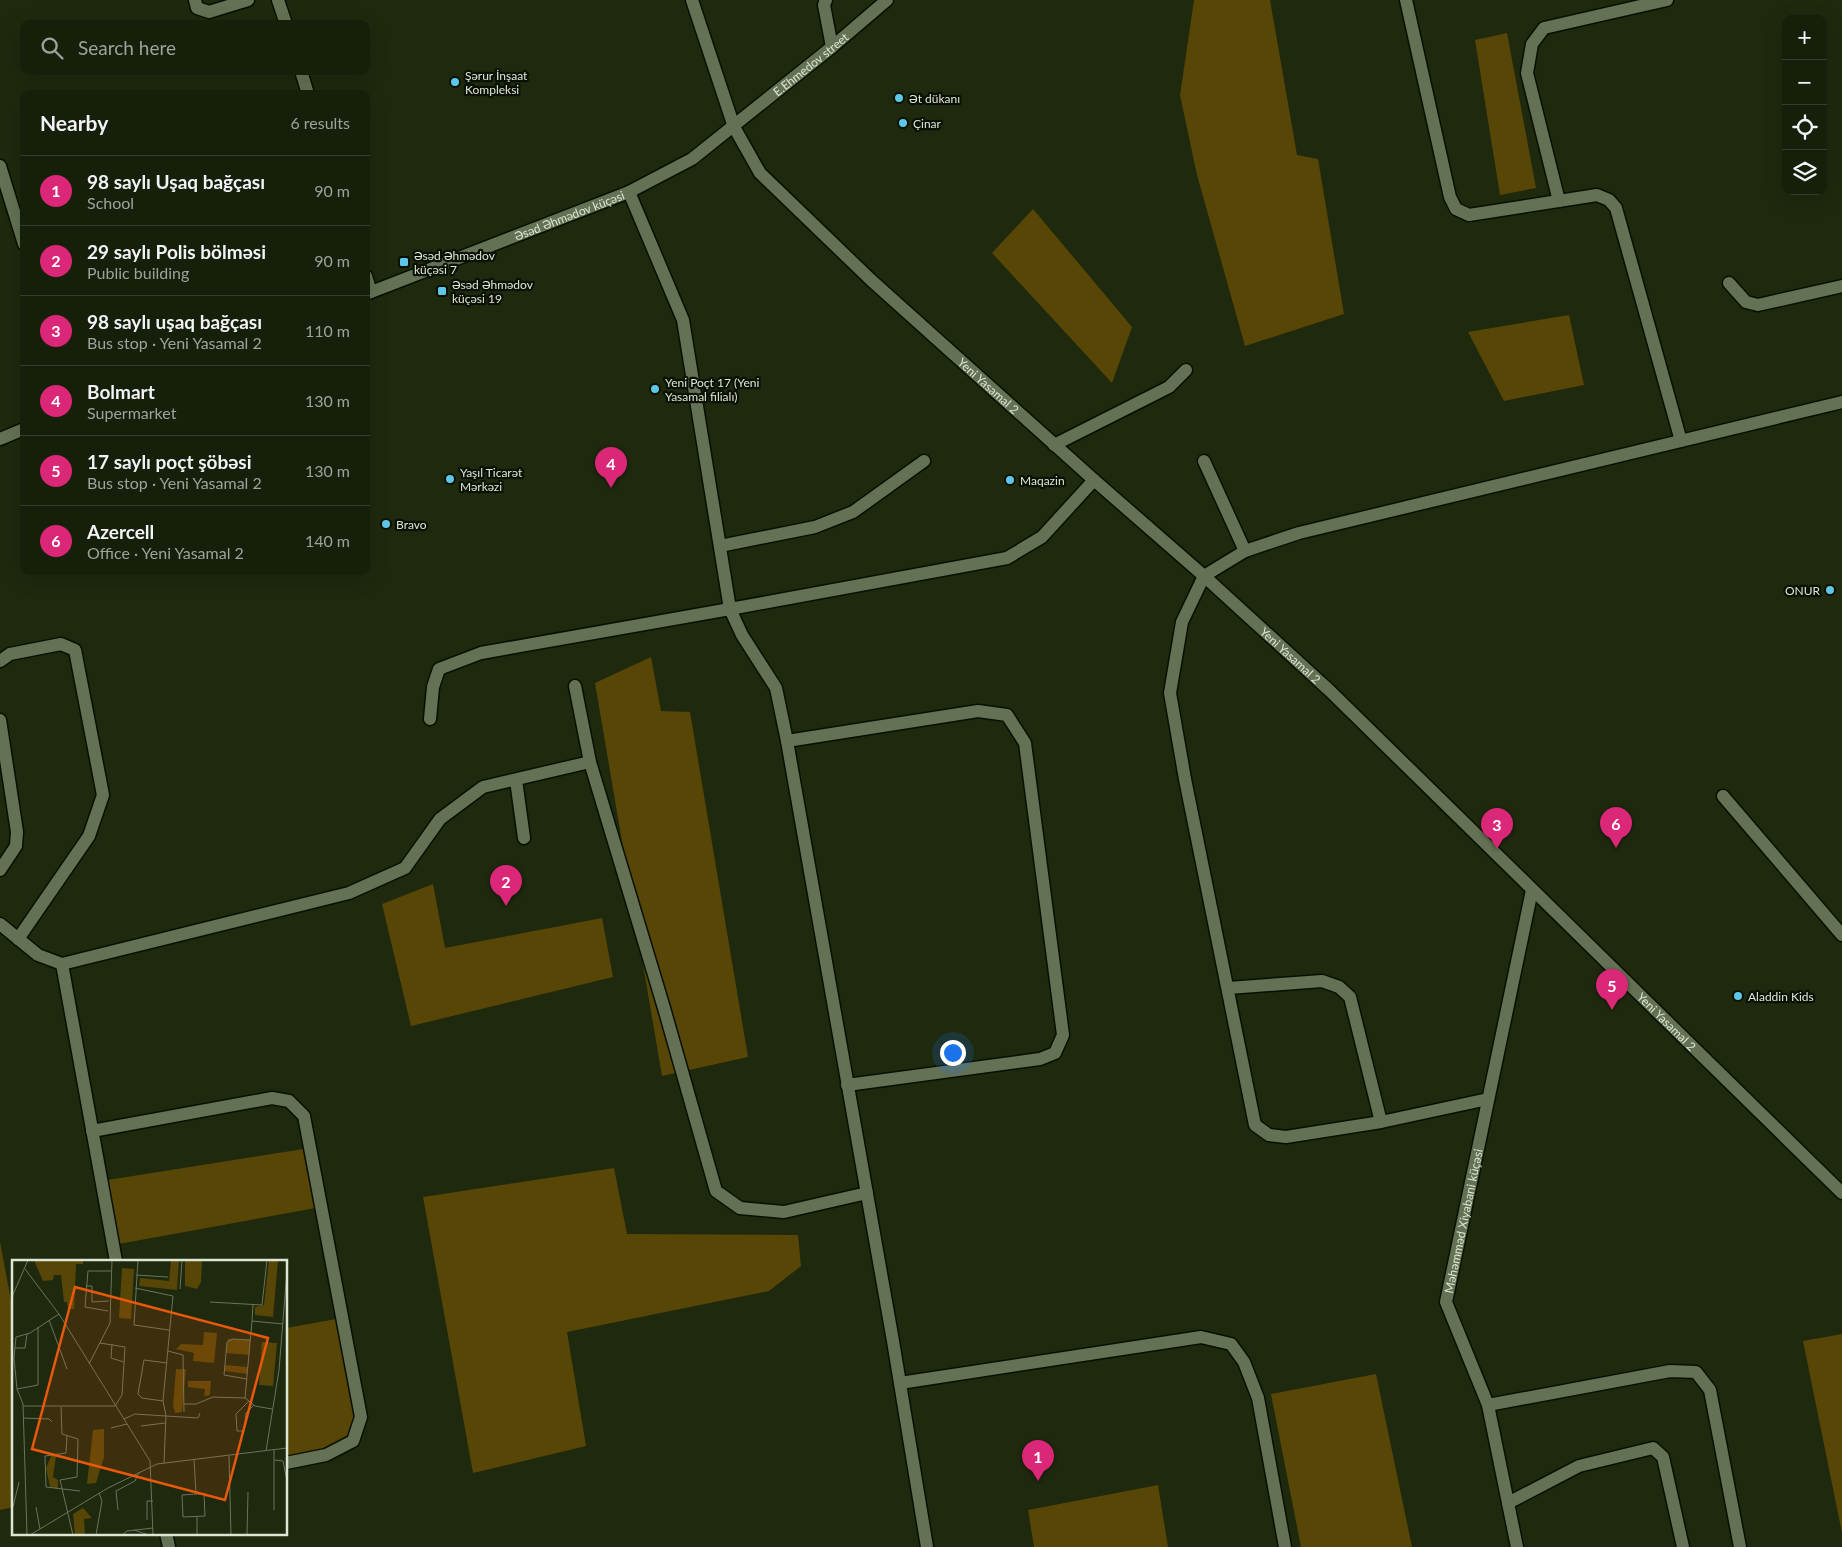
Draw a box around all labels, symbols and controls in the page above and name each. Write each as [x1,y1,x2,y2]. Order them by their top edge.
map controls [1782,15,1827,195]
button: + [1782,15,1827,60]
search box [20,20,370,75]
street label: E.Ehmedov street [770,29,852,99]
icon: search [38,34,66,62]
text: Search here [78,36,176,59]
button: − [1782,60,1827,105]
place label: Şərur İnşaat Kompleksi [465,68,528,97]
marker: Şərur İnşaat Kompleksi [449,76,461,88]
place label: Ət dükanı [909,91,960,106]
marker: Ət dükanı [893,92,905,104]
button: locate [1782,105,1827,150]
text: Nearby [40,110,108,135]
text: 6 results [290,113,350,132]
place label: Çinar [913,116,942,131]
marker: Çinar [897,117,909,129]
button: layers [1782,150,1827,195]
text: 98 saylı Uşaq bağçası [87,170,265,193]
text: 1 [51,181,61,200]
text: 90 m [314,181,350,200]
street label: Əsəd Əhmədov küçəsi [512,187,627,243]
text: School [87,193,134,212]
text: 29 saylı Polis bölməsi [87,240,266,263]
place label: Əsəd Əhmədov küçəsi 7 [414,248,496,277]
text: 2 [51,251,61,270]
text: 90 m [314,251,350,270]
marker: Əsəd Əhmədov küçəsi 7 [398,256,410,268]
text: Public building [87,263,189,282]
place label: Əsəd Əhmədov küçəsi 19 [452,277,534,306]
marker: Əsəd Əhmədov küçəsi 19 [436,285,448,297]
text: 98 saylı uşaq bağçası [87,310,262,333]
text: 3 [51,321,61,340]
text: 110 m [305,321,350,340]
text: Bus stop · Yeni Yasamal 2 [87,333,262,352]
street label: Yeni Yasamal 2 [955,354,1022,417]
place label: Yeni Poçt 17 (Yeni Yasamal filialı) [665,375,759,404]
text: Bolmart [87,380,155,403]
marker: Yeni Poçt 17 (Yeni Yasamal filialı) [649,383,661,395]
text: 4 [51,391,61,410]
text: 130 m [305,391,350,410]
text: Supermarket [87,403,176,422]
pin: 4 [595,447,627,488]
text: 17 saylı poçt şöbəsi [87,450,252,473]
text: 5 [51,461,61,480]
text: 130 m [305,461,350,480]
place label: Yaşıl Ticarət Mərkəzi [460,465,523,494]
text: Bus stop · Yeni Yasamal 2 [87,473,262,492]
marker: Yaşıl Ticarət Mərkəzi [444,473,456,485]
place label: Maqazin [1020,473,1065,488]
marker: Maqazin [1004,474,1016,486]
place label: Bravo [396,517,427,532]
marker: Bravo [380,518,392,530]
text: Azercell [87,520,154,543]
text: 6 [51,531,61,550]
text: 140 m [305,531,350,550]
text: Office · Yeni Yasamal 2 [87,543,244,562]
place label: ONUR [1785,583,1820,598]
marker: ONUR [1824,584,1836,596]
street label: Yeni Yasamal 2 [1257,624,1324,687]
pin: 6 [1600,807,1632,848]
pin: 3 [1481,808,1513,849]
pin: 2 [490,865,522,906]
pin: 5 [1596,969,1628,1010]
street label: Yeni Yasamal 2 [1634,989,1700,1054]
place label: Aladdin Kids [1748,989,1814,1004]
marker: Aladdin Kids [1732,990,1744,1002]
your location [940,1040,966,1066]
street label: Məhəmməd Xiyabani küçəsi [1441,1147,1485,1295]
inset map [12,1260,288,1534]
pin: 1 [1022,1440,1054,1481]

